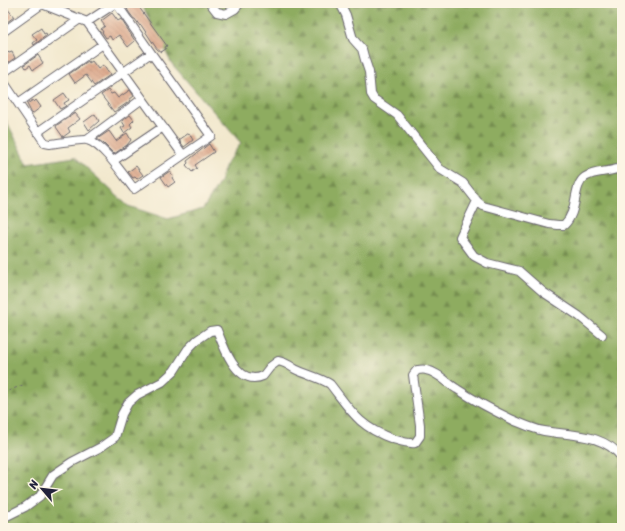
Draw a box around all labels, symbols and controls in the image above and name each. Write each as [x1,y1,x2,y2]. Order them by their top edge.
north arrow [22,469,62,509]
text: N [23,476,44,493]

